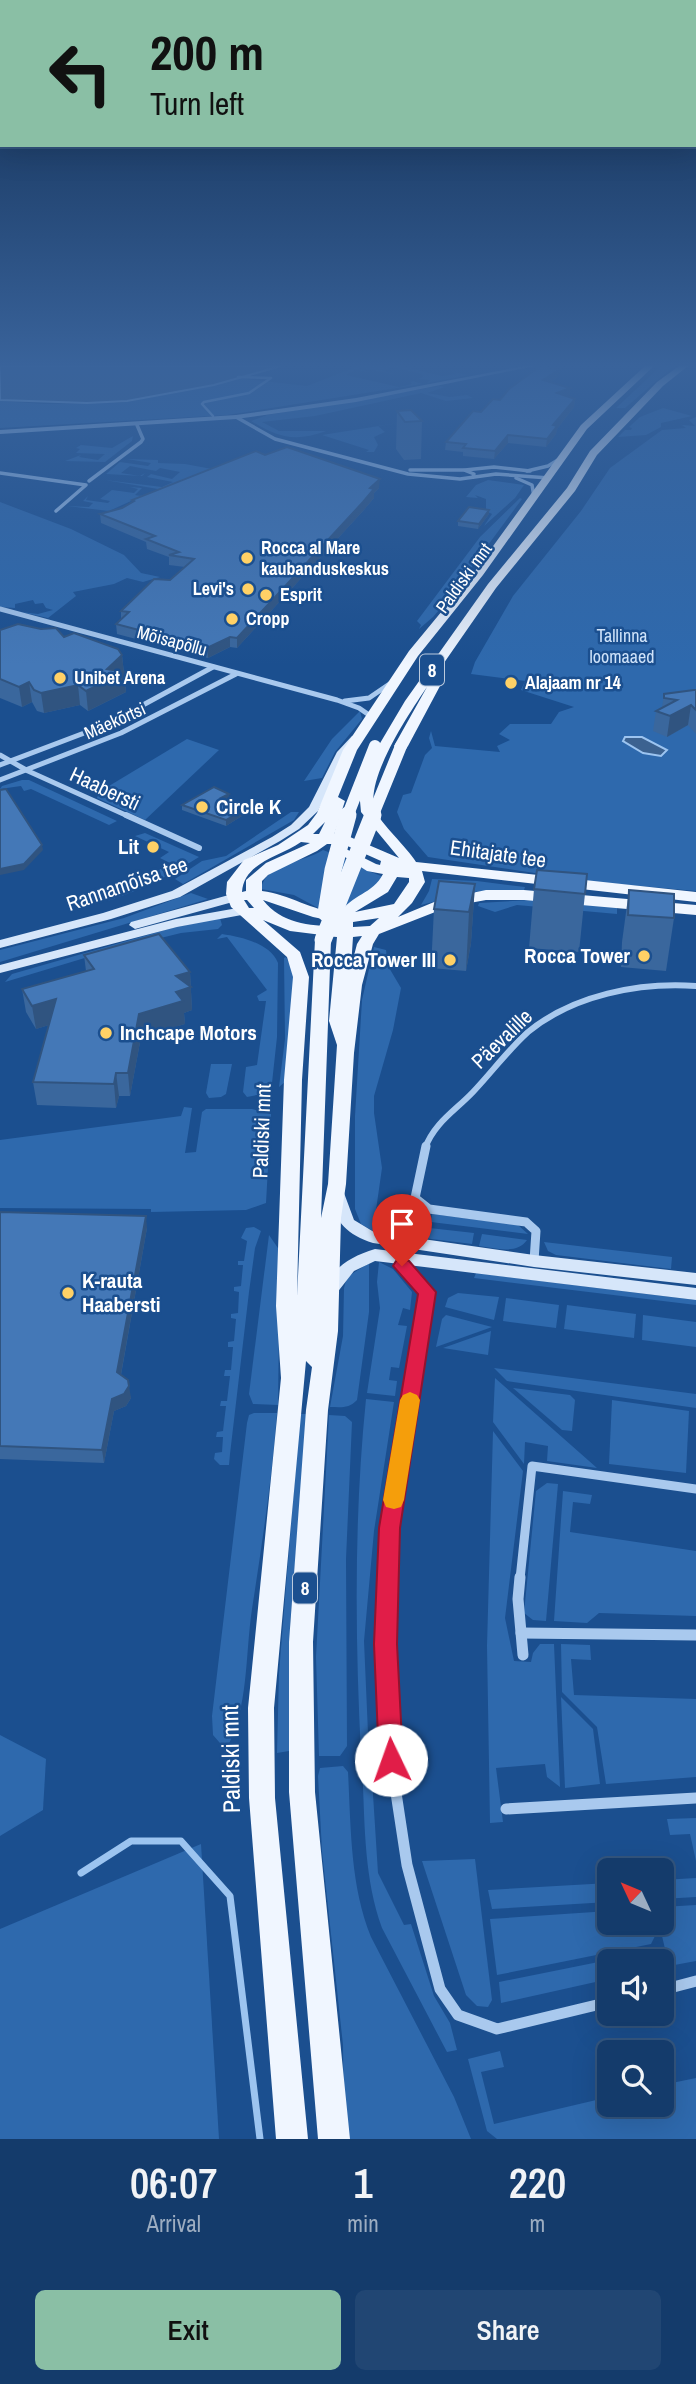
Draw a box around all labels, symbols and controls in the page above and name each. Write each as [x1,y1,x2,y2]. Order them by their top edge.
text: 200 m [150,19,264,85]
icon: left [35,28,126,119]
text: Turn left [150,82,244,125]
place label: Rocca al Mare kaubanduskeskus [261,535,389,581]
street label: Paldiski mnt [430,538,498,618]
marker: Rocca al Mare kaubanduskeskus [239,550,255,566]
place label: Levi's [193,576,234,601]
marker: Levi's [240,581,256,597]
place label: Esprit [280,582,322,607]
marker: Esprit [258,587,274,603]
place label: Cropp [246,606,289,631]
marker: Cropp [224,611,240,627]
street label: Mõisapõllu [134,619,210,662]
park label: Tallinna loomaaed [590,623,654,669]
road number: 8 [420,654,444,685]
place label: Unibet Arena [74,665,166,690]
marker: Unibet Arena [52,670,68,686]
place label: Alajaam nr 14 [525,670,622,695]
marker: Alajaam nr 14 [503,675,519,691]
street label: Mäekõrtsi [80,696,149,745]
street label: Haabersti [65,760,145,817]
place label: Circle K [216,792,282,821]
marker: Circle K [194,799,210,815]
place label: Lit [118,832,139,861]
street label: Ehitajate tee [448,832,548,875]
marker: Lit [145,839,161,855]
street label: Rannamõisa tee [62,849,191,918]
place label: Rocca Tower [524,941,630,970]
place label: Rocca Tower III [311,945,436,974]
marker: Rocca Tower [636,948,652,964]
marker: Rocca Tower III [442,952,458,968]
street label: Päevalille [465,1002,539,1075]
place label: Inchcape Motors [120,1018,257,1047]
marker: Inchcape Motors [98,1025,114,1041]
street label: Paldiski mnt [245,1083,278,1179]
pin [372,1194,432,1266]
icon: arrive [383,1205,421,1243]
place label: K-rauta Haabersti [82,1266,160,1319]
marker: K-rauta Haabersti [60,1285,76,1301]
road number: 8 [293,1572,317,1604]
street label: Paldiski mnt [213,1704,247,1813]
position arrow [354,1723,428,1797]
north arrow [597,1858,674,1936]
map controls [597,1858,674,2117]
button: sound [597,1949,674,2026]
button: search [597,2040,674,2117]
text: 06:07 [130,2155,217,2211]
text: 1 [353,2155,373,2211]
text: 220 [509,2155,566,2211]
text: Arrival [146,2208,201,2239]
text: min [347,2208,379,2239]
text: m [530,2208,545,2239]
button: Exit [35,2290,341,2370]
button: Share [355,2290,661,2370]

